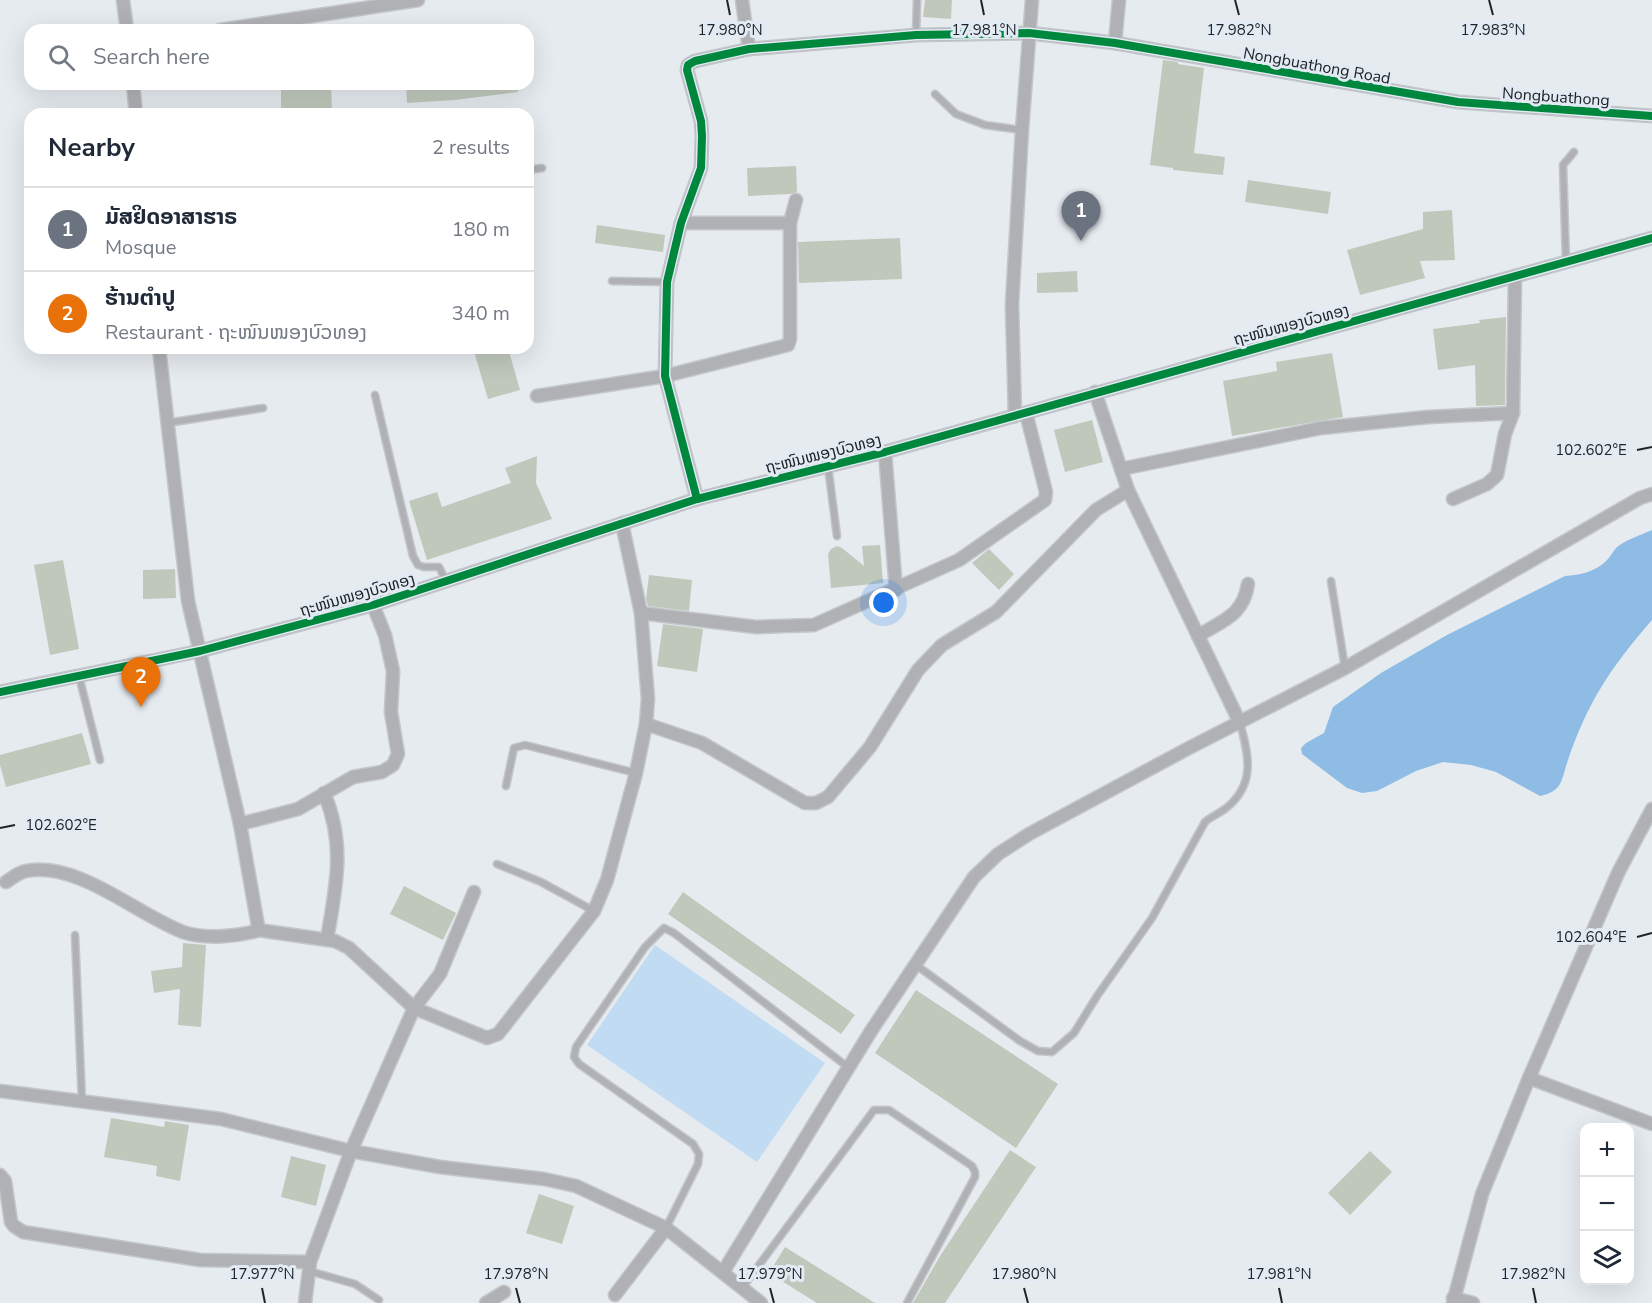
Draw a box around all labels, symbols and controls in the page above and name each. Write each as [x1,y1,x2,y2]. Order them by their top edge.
text: 17.980°N [697,20,763,40]
text: 17.981°N [951,20,1017,40]
text: 17.982°N [1206,20,1272,40]
text: 17.983°N [1460,20,1526,40]
search box [24,24,534,90]
icon: search [45,41,78,74]
text: Search here [93,42,210,72]
street label: Nongbuathong Road [1241,42,1392,90]
street label: Nongbuathong [1501,82,1611,112]
text: Nearby [48,130,135,165]
text: 2 results [432,134,510,161]
pin: 1 [1062,192,1100,241]
text: ມັສຢິດອາສາຮາຣ [105,202,237,232]
text: 1 [62,216,74,243]
text: 180 m [452,216,510,243]
text: Mosque [105,234,176,261]
text: ຮ້ານຕຳປູ [105,283,175,313]
street label: ຖະໜົນໜອງບົວທອງ [1231,299,1352,351]
text: 2 [62,300,74,327]
text: 340 m [452,300,510,327]
text: Restaurant · ຖະໜົນໜອງບົວທອງ [105,319,367,346]
street label: ຖະໜົນໜອງບົວທອງ [763,429,884,479]
text: 102.602°E [1555,440,1627,460]
street label: ຖະໜົນໜອງບົວທອງ [297,568,418,622]
your location [869,588,898,617]
pin: 2 [122,658,160,707]
text: 102.602°E [25,815,97,835]
text: 102.604°E [1555,927,1627,947]
map controls [1580,1123,1634,1285]
button: + [1580,1123,1634,1177]
button: − [1580,1177,1634,1231]
button: layers [1580,1231,1634,1285]
text: 17.977°N [229,1264,295,1284]
text: 17.978°N [483,1264,549,1284]
text: 17.979°N [737,1264,803,1284]
text: 17.980°N [991,1264,1057,1284]
text: 17.981°N [1246,1264,1312,1284]
text: 17.982°N [1500,1264,1566,1284]

